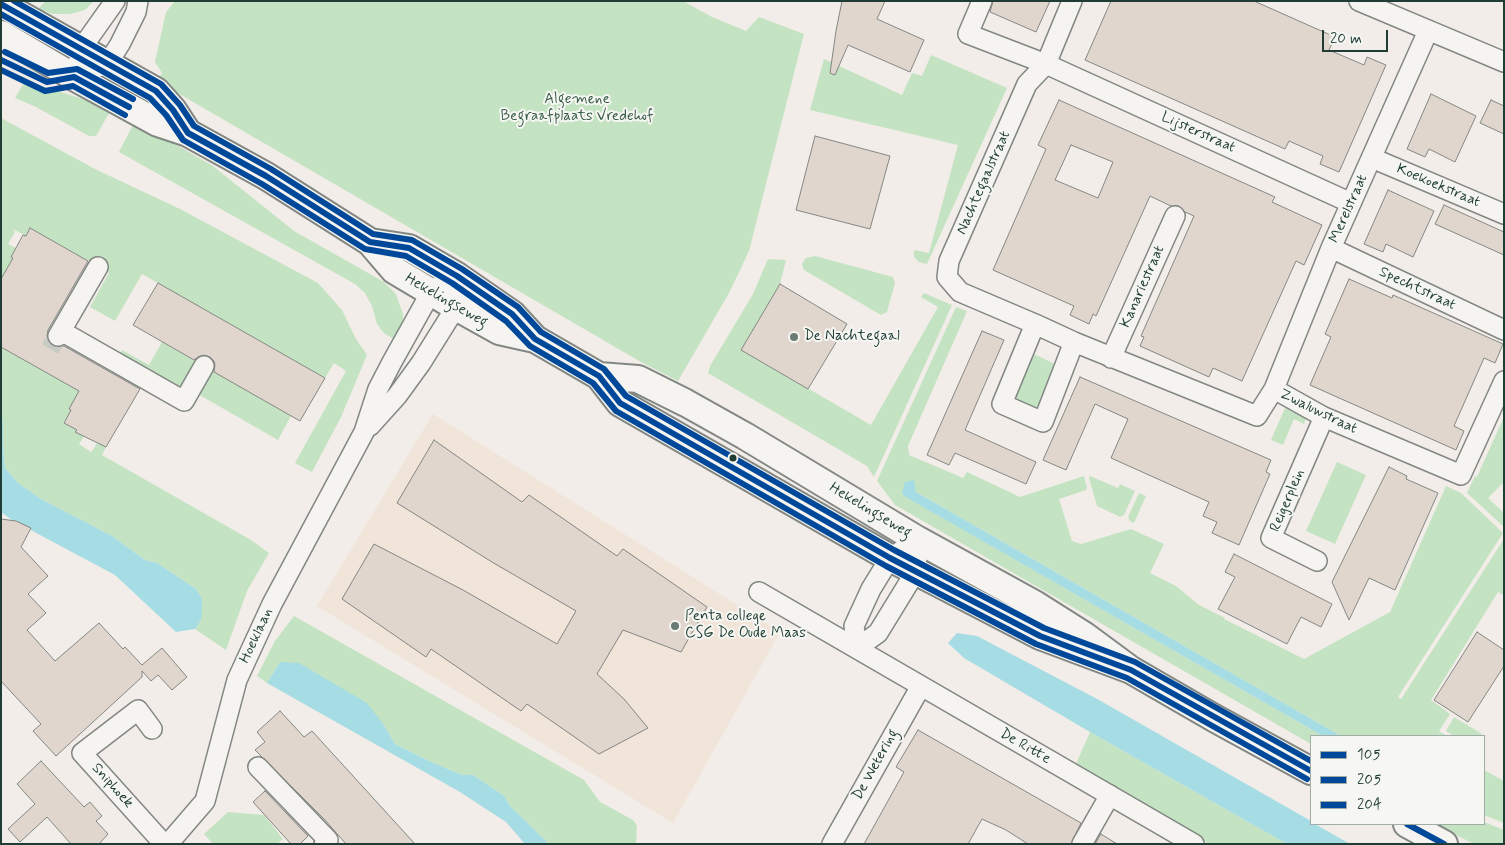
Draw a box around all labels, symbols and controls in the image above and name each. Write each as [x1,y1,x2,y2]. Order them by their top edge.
scale bar [1325,20,1391,52]
text: 20 m [1330,29,1362,49]
park label: Algemene Begraafplaats Vredehof [501,91,653,126]
street label: Lijsterstraat [1158,109,1238,157]
street label: Nachtegaalstraat [953,128,1015,238]
street label: Koekoekstraat [1393,160,1483,212]
street label: Merelstraat [1326,172,1372,246]
street label: Kanariestraat [1117,243,1169,331]
street label: Spechtstraat [1376,263,1458,315]
street label: Hekelingseweg [401,270,491,332]
place label: De Nachtegaal [804,328,900,346]
marker: De Nachtegaal [788,331,800,343]
street label: Zwaluwstraat [1276,385,1360,439]
unlabelled marker [728,453,738,463]
street label: Reigerplein [1267,467,1309,535]
street label: Hekelingseweg [826,479,914,543]
street label: Hoeklaan [236,606,278,666]
place label: Penta college CSG De Oude Maas [685,608,806,643]
marker: Penta college CSG De Oude Maas [669,620,681,632]
street label: De Ritte [996,725,1054,769]
street label: De Wetering [849,726,903,804]
legend [1310,735,1485,825]
text: 105 [1357,745,1381,765]
street label: Sniphoek [87,760,137,812]
text: 205 [1357,770,1381,790]
text: 204 [1357,795,1382,815]

